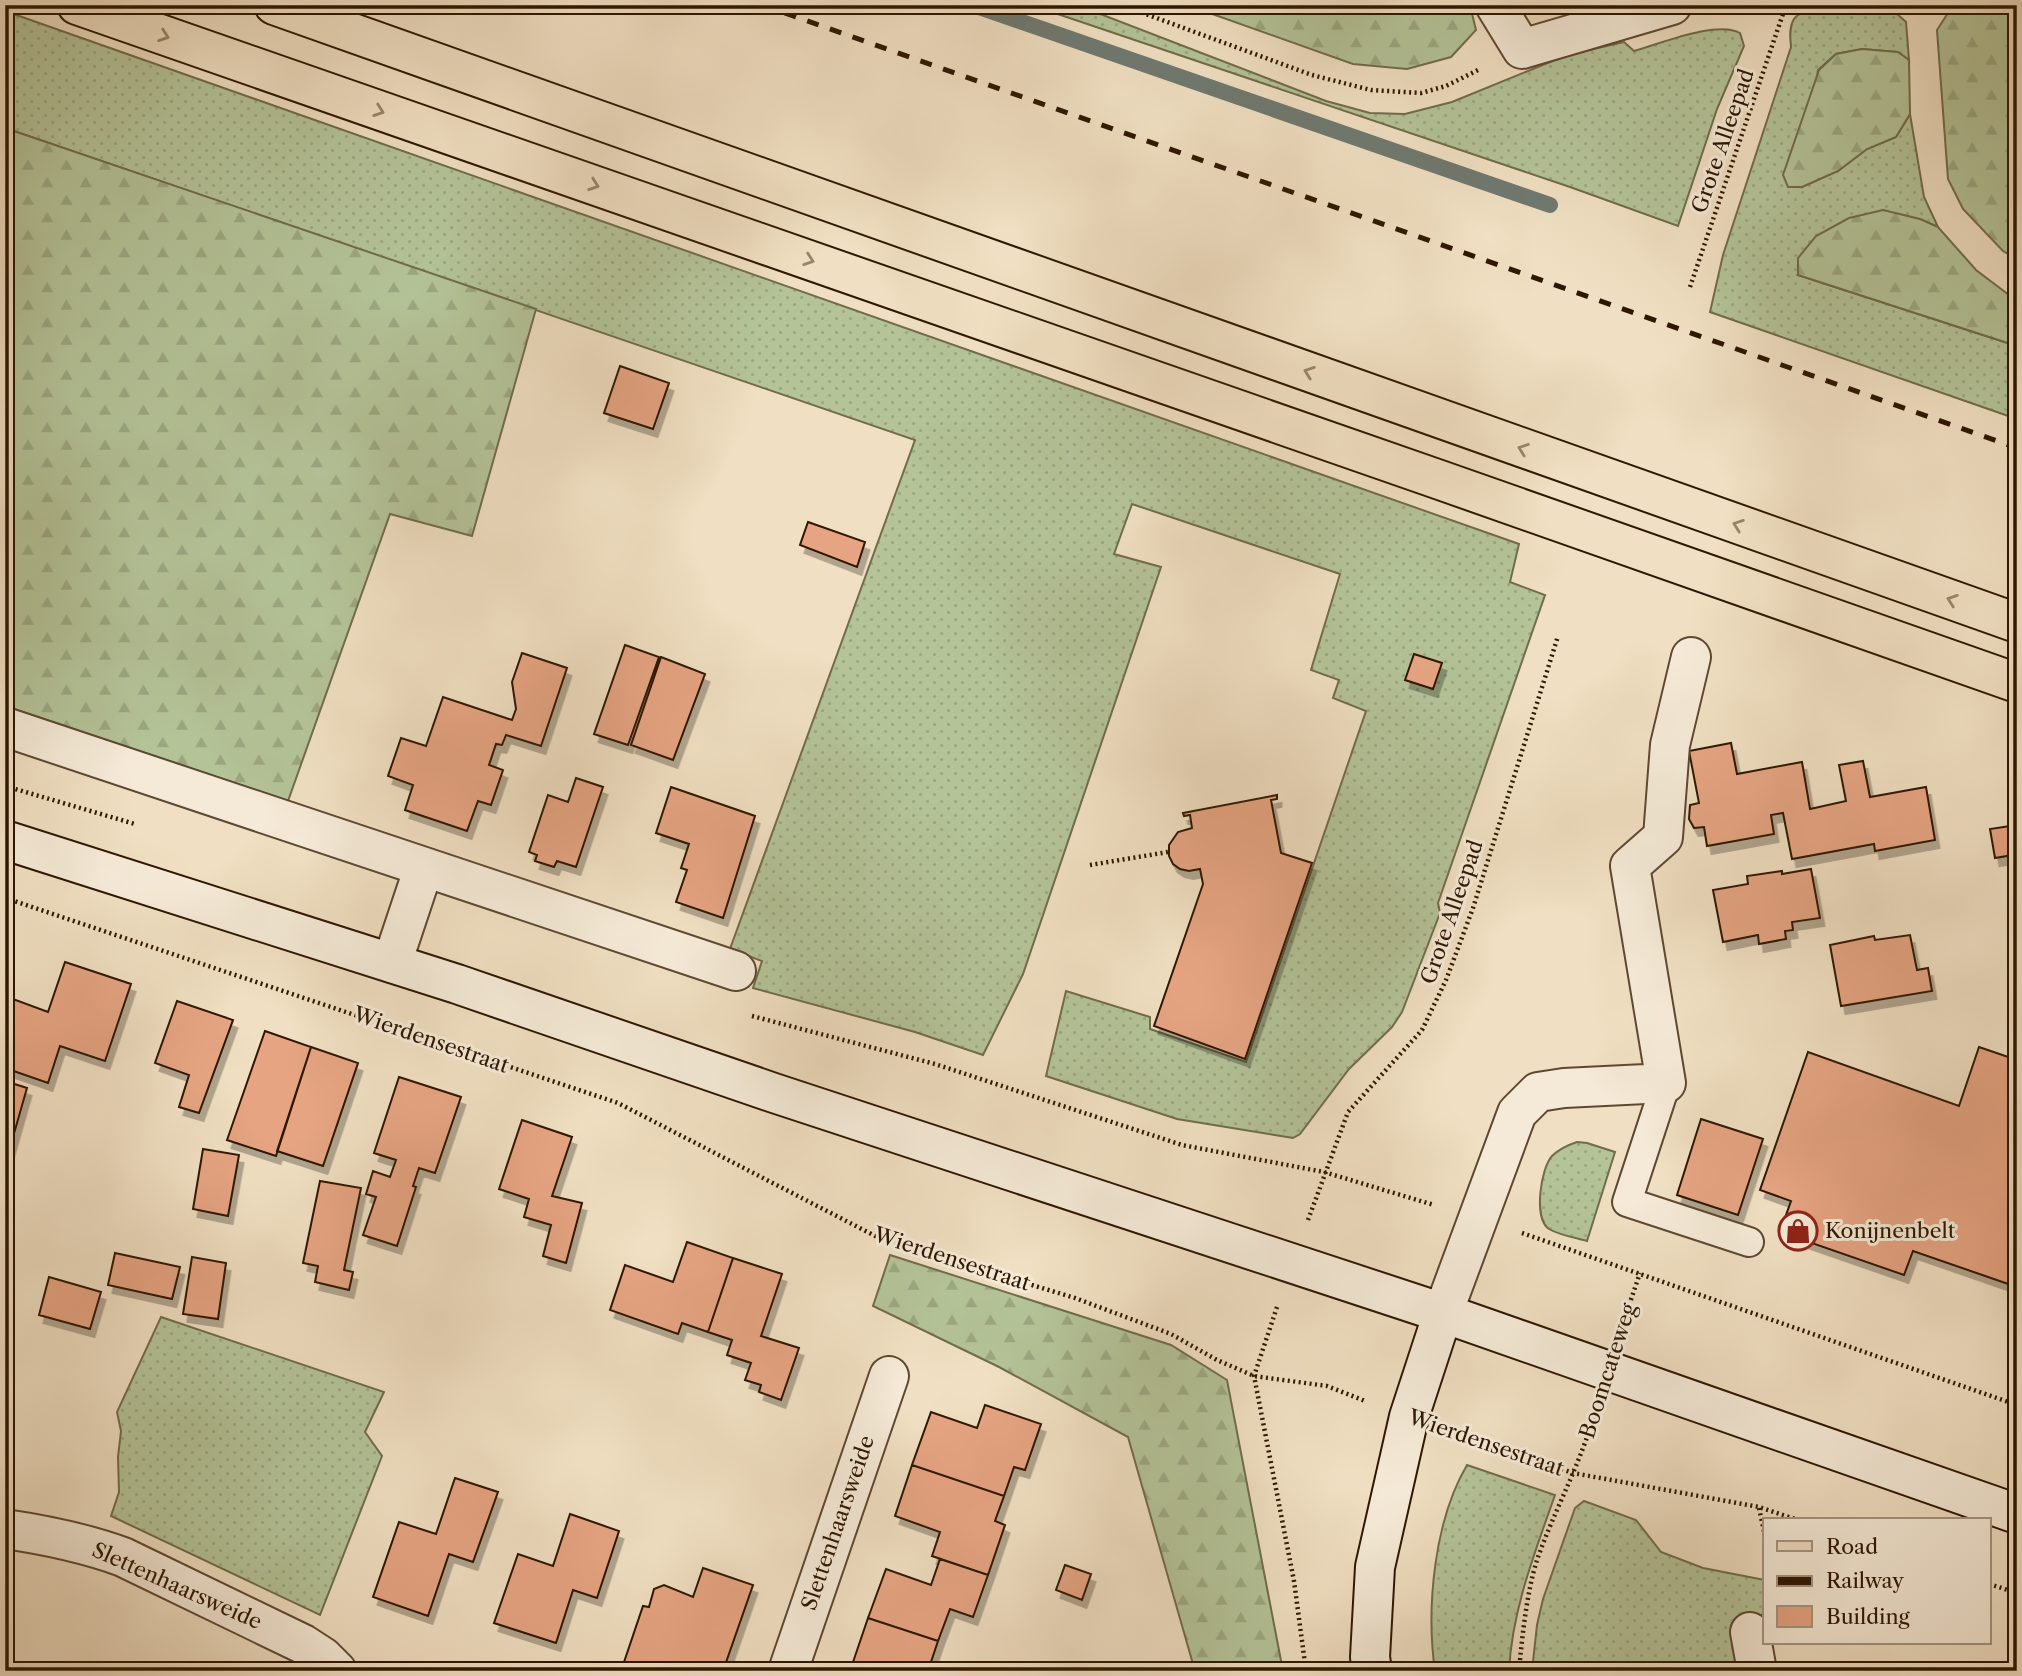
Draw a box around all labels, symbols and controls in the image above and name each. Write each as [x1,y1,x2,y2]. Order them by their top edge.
one-way arrow [158,28,170,42]
street label: Grote Alleepad [1686,65,1759,216]
one-way arrow [373,102,385,116]
one-way arrow [587,177,600,191]
one-way arrow [802,252,814,266]
one-way arrow [1303,367,1315,381]
one-way arrow [1518,443,1530,457]
one-way arrow [1732,519,1744,533]
one-way arrow [1947,594,1959,608]
street label: Grote Alleepad [1415,836,1488,987]
street label: Wierdensestraat [349,1001,513,1078]
shop icon: Konijnenbelt [1777,1210,1819,1252]
place label: Konijnenbelt [1825,1218,1956,1243]
street label: Wierdensestraat [870,1221,1034,1296]
street label: Boomcateweg [1574,1299,1641,1442]
street label: Wierdensestraat [1404,1404,1568,1481]
street label: Slettenhaarsweide [796,1432,879,1613]
legend [1763,1518,1990,1644]
text: Road [1826,1534,1878,1559]
street label: Slettenhaarsweide [89,1537,266,1634]
text: Railway [1826,1568,1904,1593]
text: Building [1826,1604,1911,1629]

